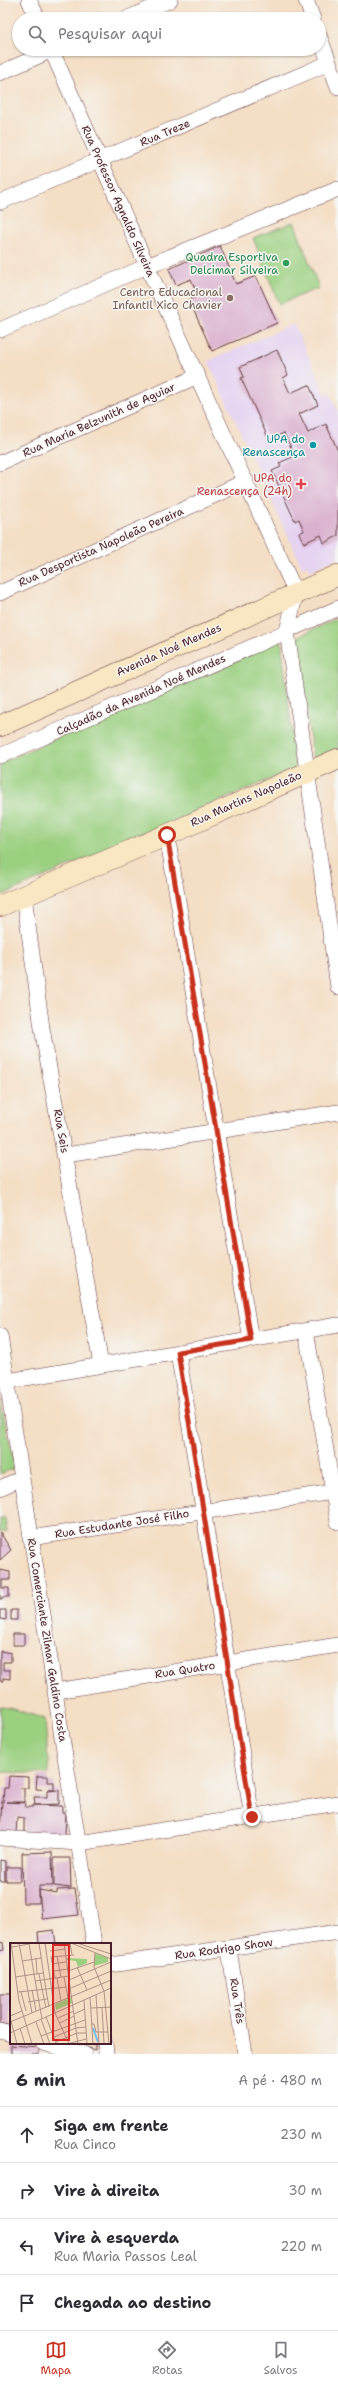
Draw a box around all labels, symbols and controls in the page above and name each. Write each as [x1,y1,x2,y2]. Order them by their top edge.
search box [12,12,326,56]
icon: search [26,23,48,45]
text: Pesquisar aqui [58,24,162,44]
street label: Rua Treze [138,116,192,150]
street label: Rua Professor Agnaldo Silveira [78,123,158,279]
place label: Quadra Esportiva Delcimar Silveira [185,250,278,278]
marker: Quadra Esportiva Delcimar Silveira [281,258,291,268]
place label: Centro Educacional Infantil Xico Chavier [112,285,223,313]
marker: Centro Educacional Infantil Xico Chavier [225,293,235,303]
street label: Rua Maria Belzunith de Aguiar [20,379,178,461]
place label: UPA do Renascença [242,432,305,460]
marker: UPA do Renascença [308,440,318,450]
place label: UPA do Renascença (24h) [197,471,292,499]
marker: UPA do Renascença (24h) [295,478,307,490]
street label: Rua Desportista Napoleão Pereira [16,504,186,590]
street label: Avenida Noé Mendes [114,620,224,680]
street label: Calçadão da Avenida Noé Mendes [54,651,228,739]
street label: Rua Martins Napoleão [188,768,304,830]
route start [158,826,176,844]
street label: Rua Seis [50,1108,72,1154]
street label: Rua Estudante José Filho [54,1506,191,1542]
street label: Rua Comerciante Zilmar Galdino Costa [23,1537,71,1743]
street label: Rua Quatro [154,1658,217,1682]
route end [243,1808,261,1826]
street label: Rua Rodrigo Show [174,1935,274,1963]
inset map [10,1943,111,2044]
street label: Rua Três [226,1977,248,2025]
text: 6 min [16,2069,66,2091]
text: A pé · 480 m [239,2072,322,2089]
text: Siga em frente [54,2116,169,2136]
icon: ahead [16,2124,38,2146]
text: 230 m [280,2126,322,2143]
text: Rua Cinco [54,2136,116,2153]
icon: right [16,2180,38,2202]
text: Vire à direita [54,2181,159,2201]
text: 30 m [288,2182,322,2199]
text: Vire à esquerda [54,2228,179,2248]
icon: left [16,2236,38,2258]
text: 220 m [280,2238,322,2255]
text: Rua Maria Passos Leal [54,2248,197,2265]
icon: arrive [16,2292,38,2314]
text: Chegada ao destino [54,2293,211,2313]
tab: Mapa [41,2339,71,2378]
tab: Rotas [152,2339,183,2378]
tab: Salvos [264,2339,297,2378]

